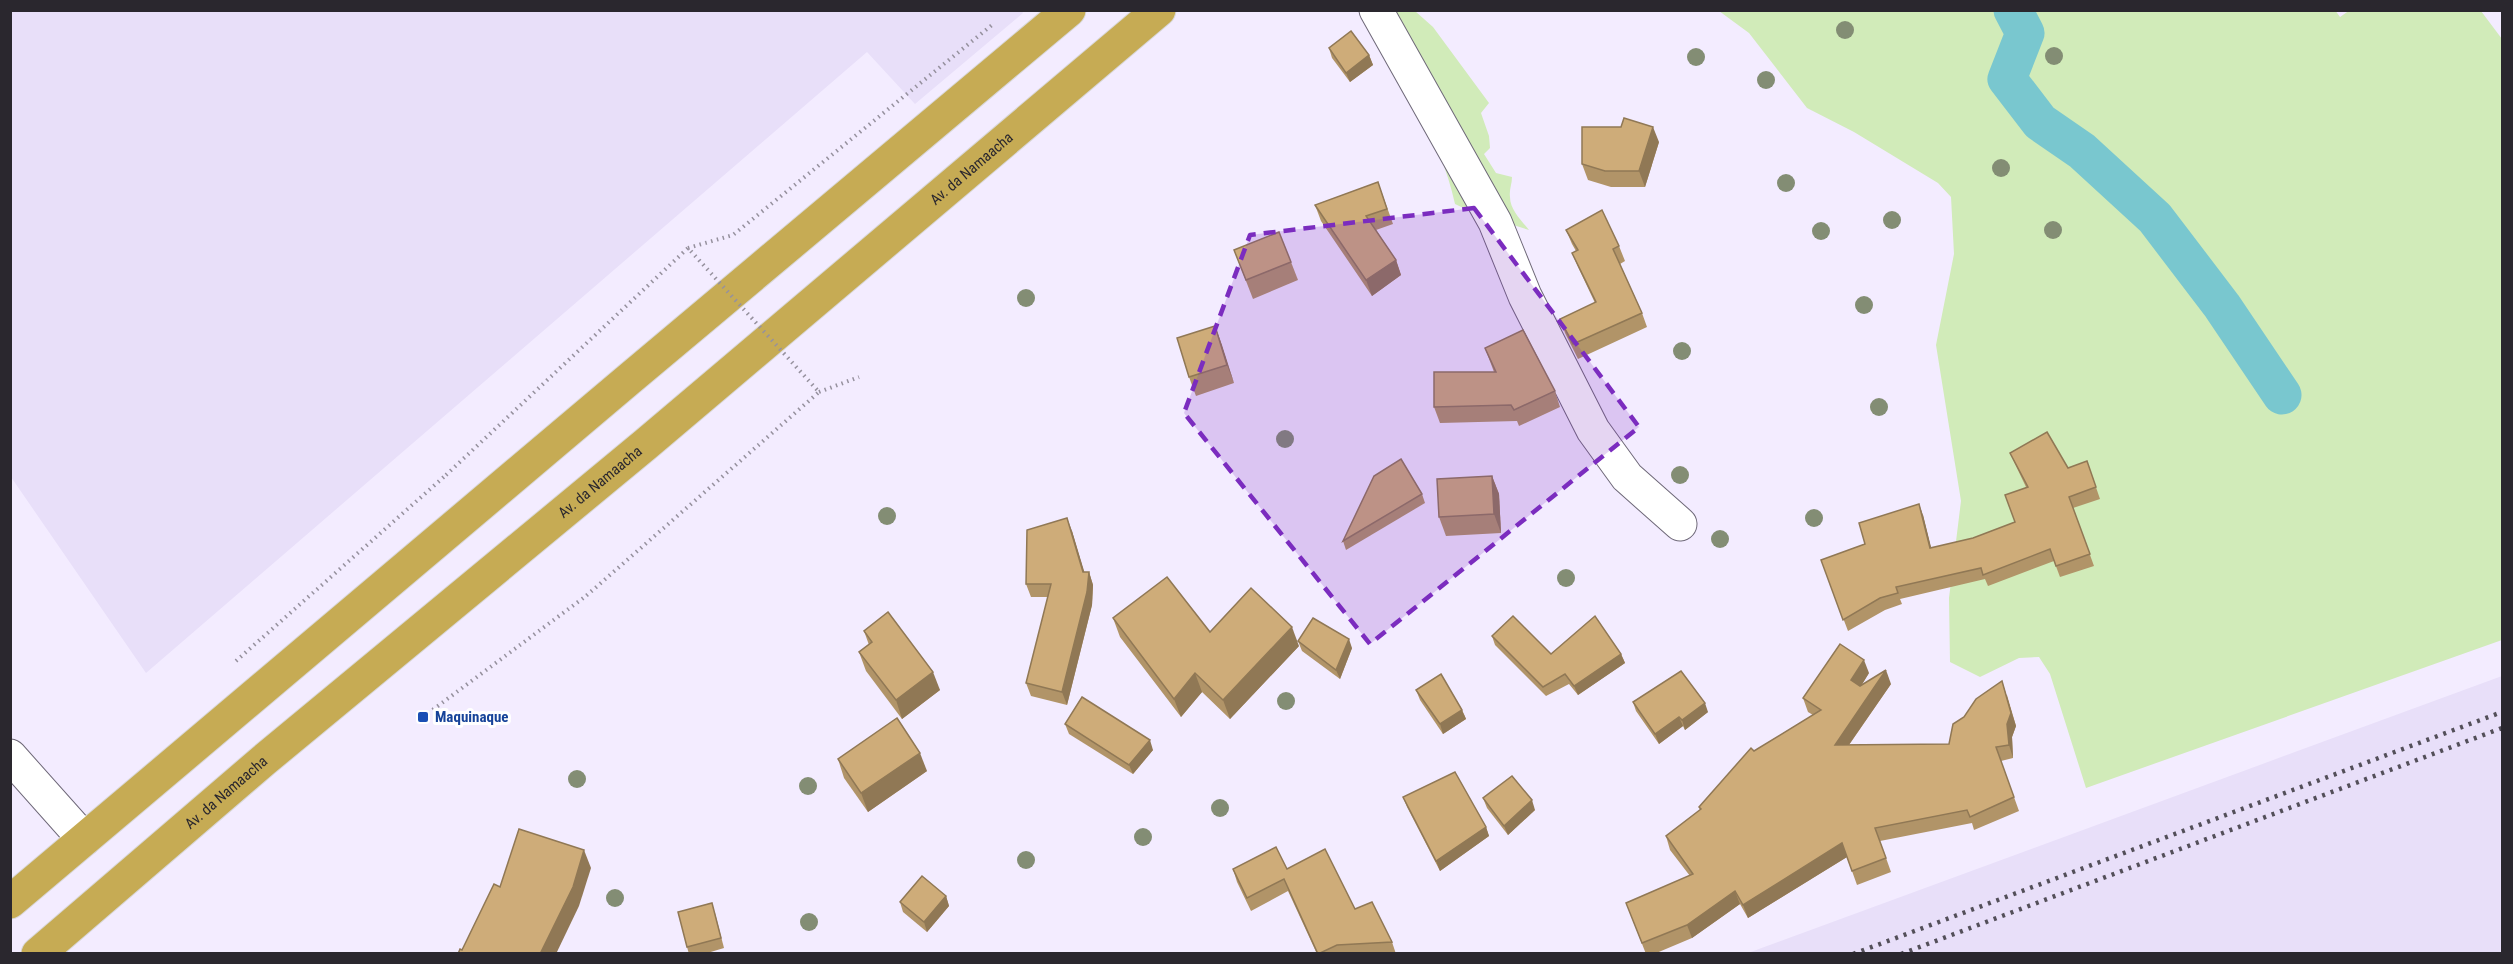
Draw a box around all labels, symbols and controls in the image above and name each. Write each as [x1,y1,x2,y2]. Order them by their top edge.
street label: Av. da Namaacha [926,128,1017,209]
street label: Av. da Namaacha [555,442,645,522]
place label: Maquinaque [435,708,509,726]
marker: Maquinaque [416,710,430,724]
street label: Av. da Namaacha [181,752,271,833]

